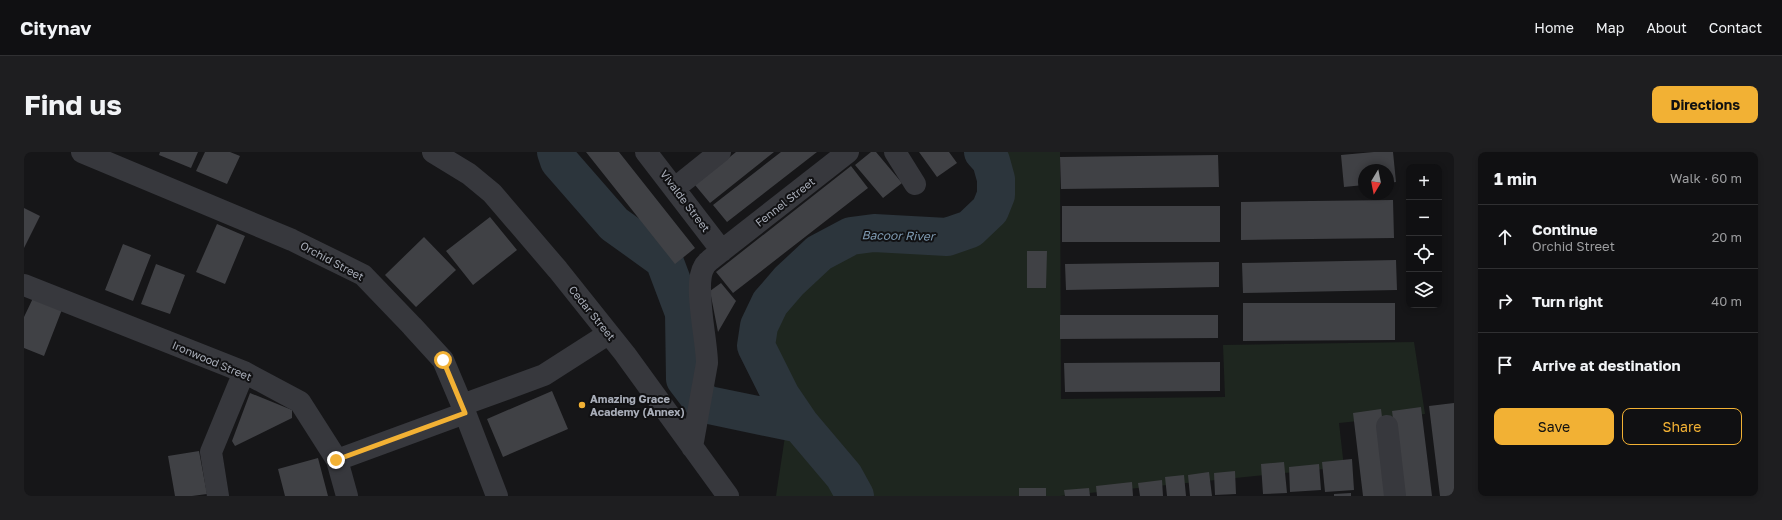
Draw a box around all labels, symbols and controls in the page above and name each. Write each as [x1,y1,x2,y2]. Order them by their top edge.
text: Citynav [20,16,92,39]
text: Home [1534,19,1574,36]
text: Map [1596,19,1624,36]
text: About [1646,19,1687,36]
text: Contact [1709,19,1762,36]
button: Directions [1652,86,1758,123]
text: Find us [24,88,122,121]
north arrow [1358,164,1394,200]
map controls [1406,164,1442,308]
button: + [1406,164,1442,200]
street label: Vivalde Street [658,167,713,234]
text: 1 min [1494,168,1537,189]
text: Walk · 60 m [1670,170,1742,186]
street label: Fennel Street [752,174,817,229]
button: − [1406,200,1442,236]
text: Continue [1532,220,1598,238]
icon: ahead [1494,226,1516,248]
water label: Bacoor River [861,227,937,244]
text: 20 m [1712,229,1742,245]
button: locate [1406,236,1442,272]
street label: Orchid Street [298,238,366,283]
text: Orchid Street [1532,238,1615,254]
button: layers [1406,272,1442,308]
street label: Cedar Street [566,283,618,343]
icon: right [1494,290,1516,312]
text: Turn right [1532,292,1603,310]
text: 40 m [1711,293,1742,309]
street label: Ironwood Street [171,338,254,383]
route start [434,351,452,369]
icon: arrive [1494,354,1516,376]
text: Arrive at destination [1532,356,1681,374]
place label: Amazing Grace Academy (Annex) [590,392,685,418]
marker: Amazing Grace Academy (Annex) [577,400,587,410]
button: Save [1494,408,1614,445]
button: Share [1622,408,1742,445]
route end [327,451,345,469]

